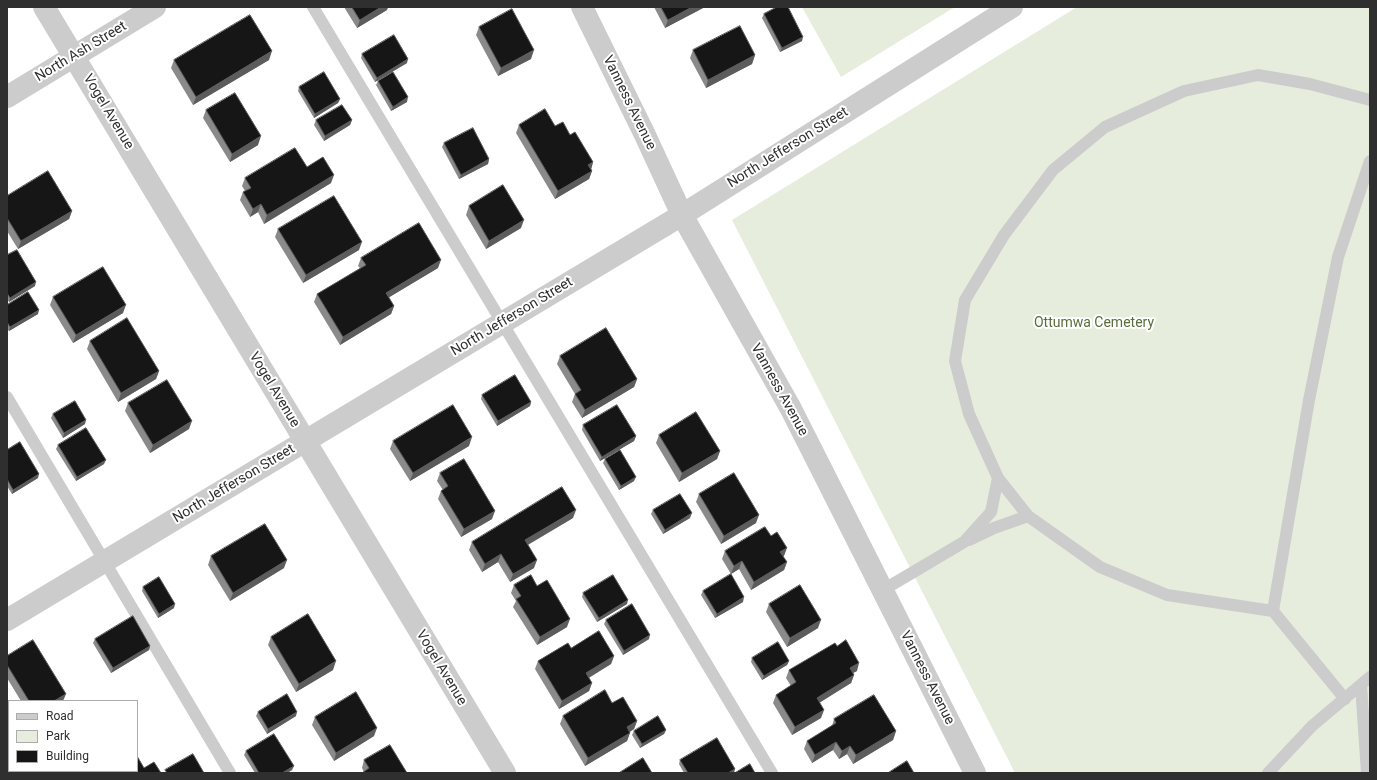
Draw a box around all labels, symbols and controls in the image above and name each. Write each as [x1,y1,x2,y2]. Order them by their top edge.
street label: North Ash Street [32,18,130,86]
street label: Vanness Avenue [599,53,659,153]
street label: Vogel Avenue [79,71,137,153]
street label: North Jefferson Street [725,104,851,192]
street label: North Jefferson Street [448,274,576,360]
park label: Ottumwa Cemetery [1034,315,1154,331]
street label: Vanness Avenue [747,341,811,439]
street label: Vogel Avenue [245,349,303,431]
street label: North Jefferson Street [170,441,298,527]
street label: Vogel Avenue [412,627,470,709]
street label: Vanness Avenue [896,628,958,728]
legend [8,700,138,772]
text: Road [46,709,74,723]
text: Park [46,729,70,743]
text: Building [46,749,89,763]

